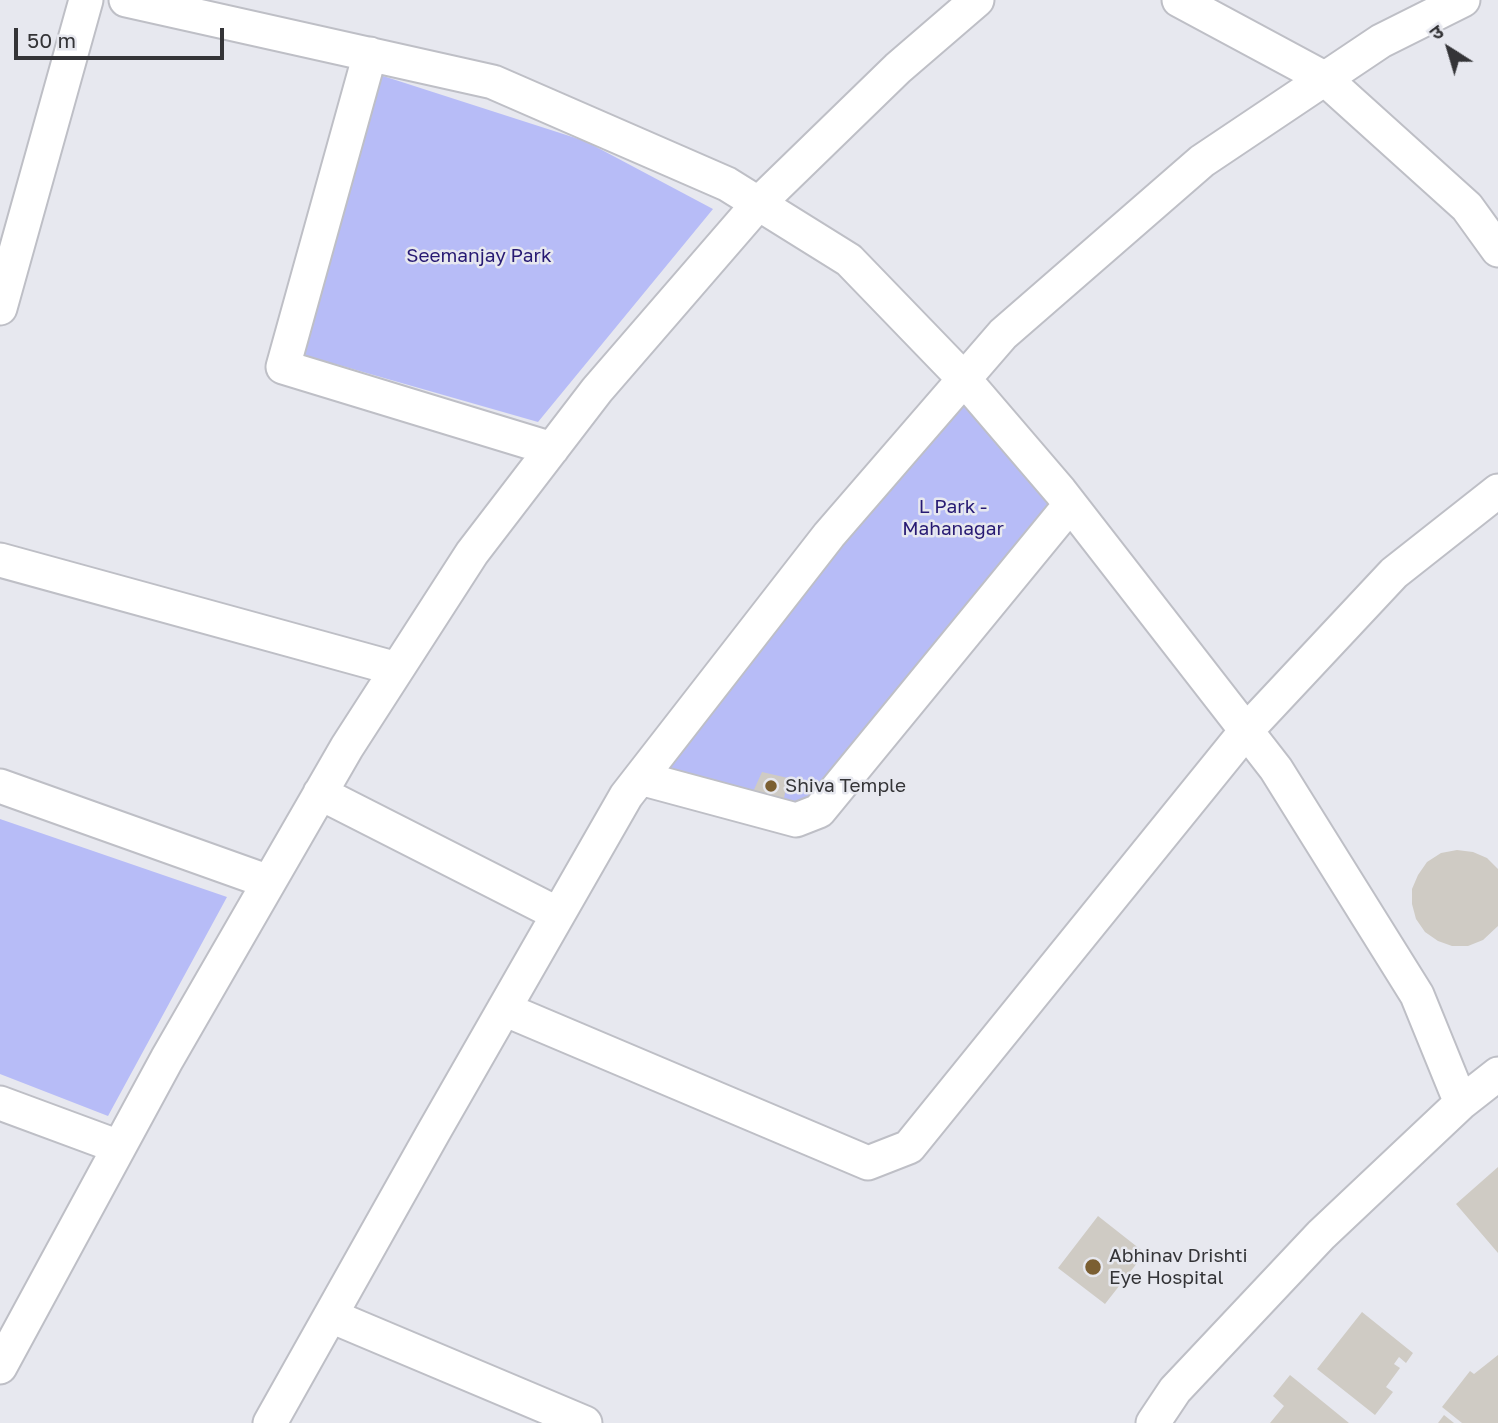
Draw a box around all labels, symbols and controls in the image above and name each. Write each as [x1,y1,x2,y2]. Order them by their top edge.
scale bar [18,14,228,58]
north arrow [1414,14,1484,84]
text: उ [1425,19,1447,44]
text: 50 m [27,27,76,53]
park label: Seemanjay Park [406,245,552,267]
park label: L Park - Mahanagar [902,496,1004,540]
place label: Shiva Temple [785,775,906,797]
marker: Shiva Temple [763,778,779,794]
place label: Abhinav Drishti Eye Hospital [1109,1245,1248,1289]
marker: Abhinav Drishti Eye Hospital [1083,1257,1103,1277]

